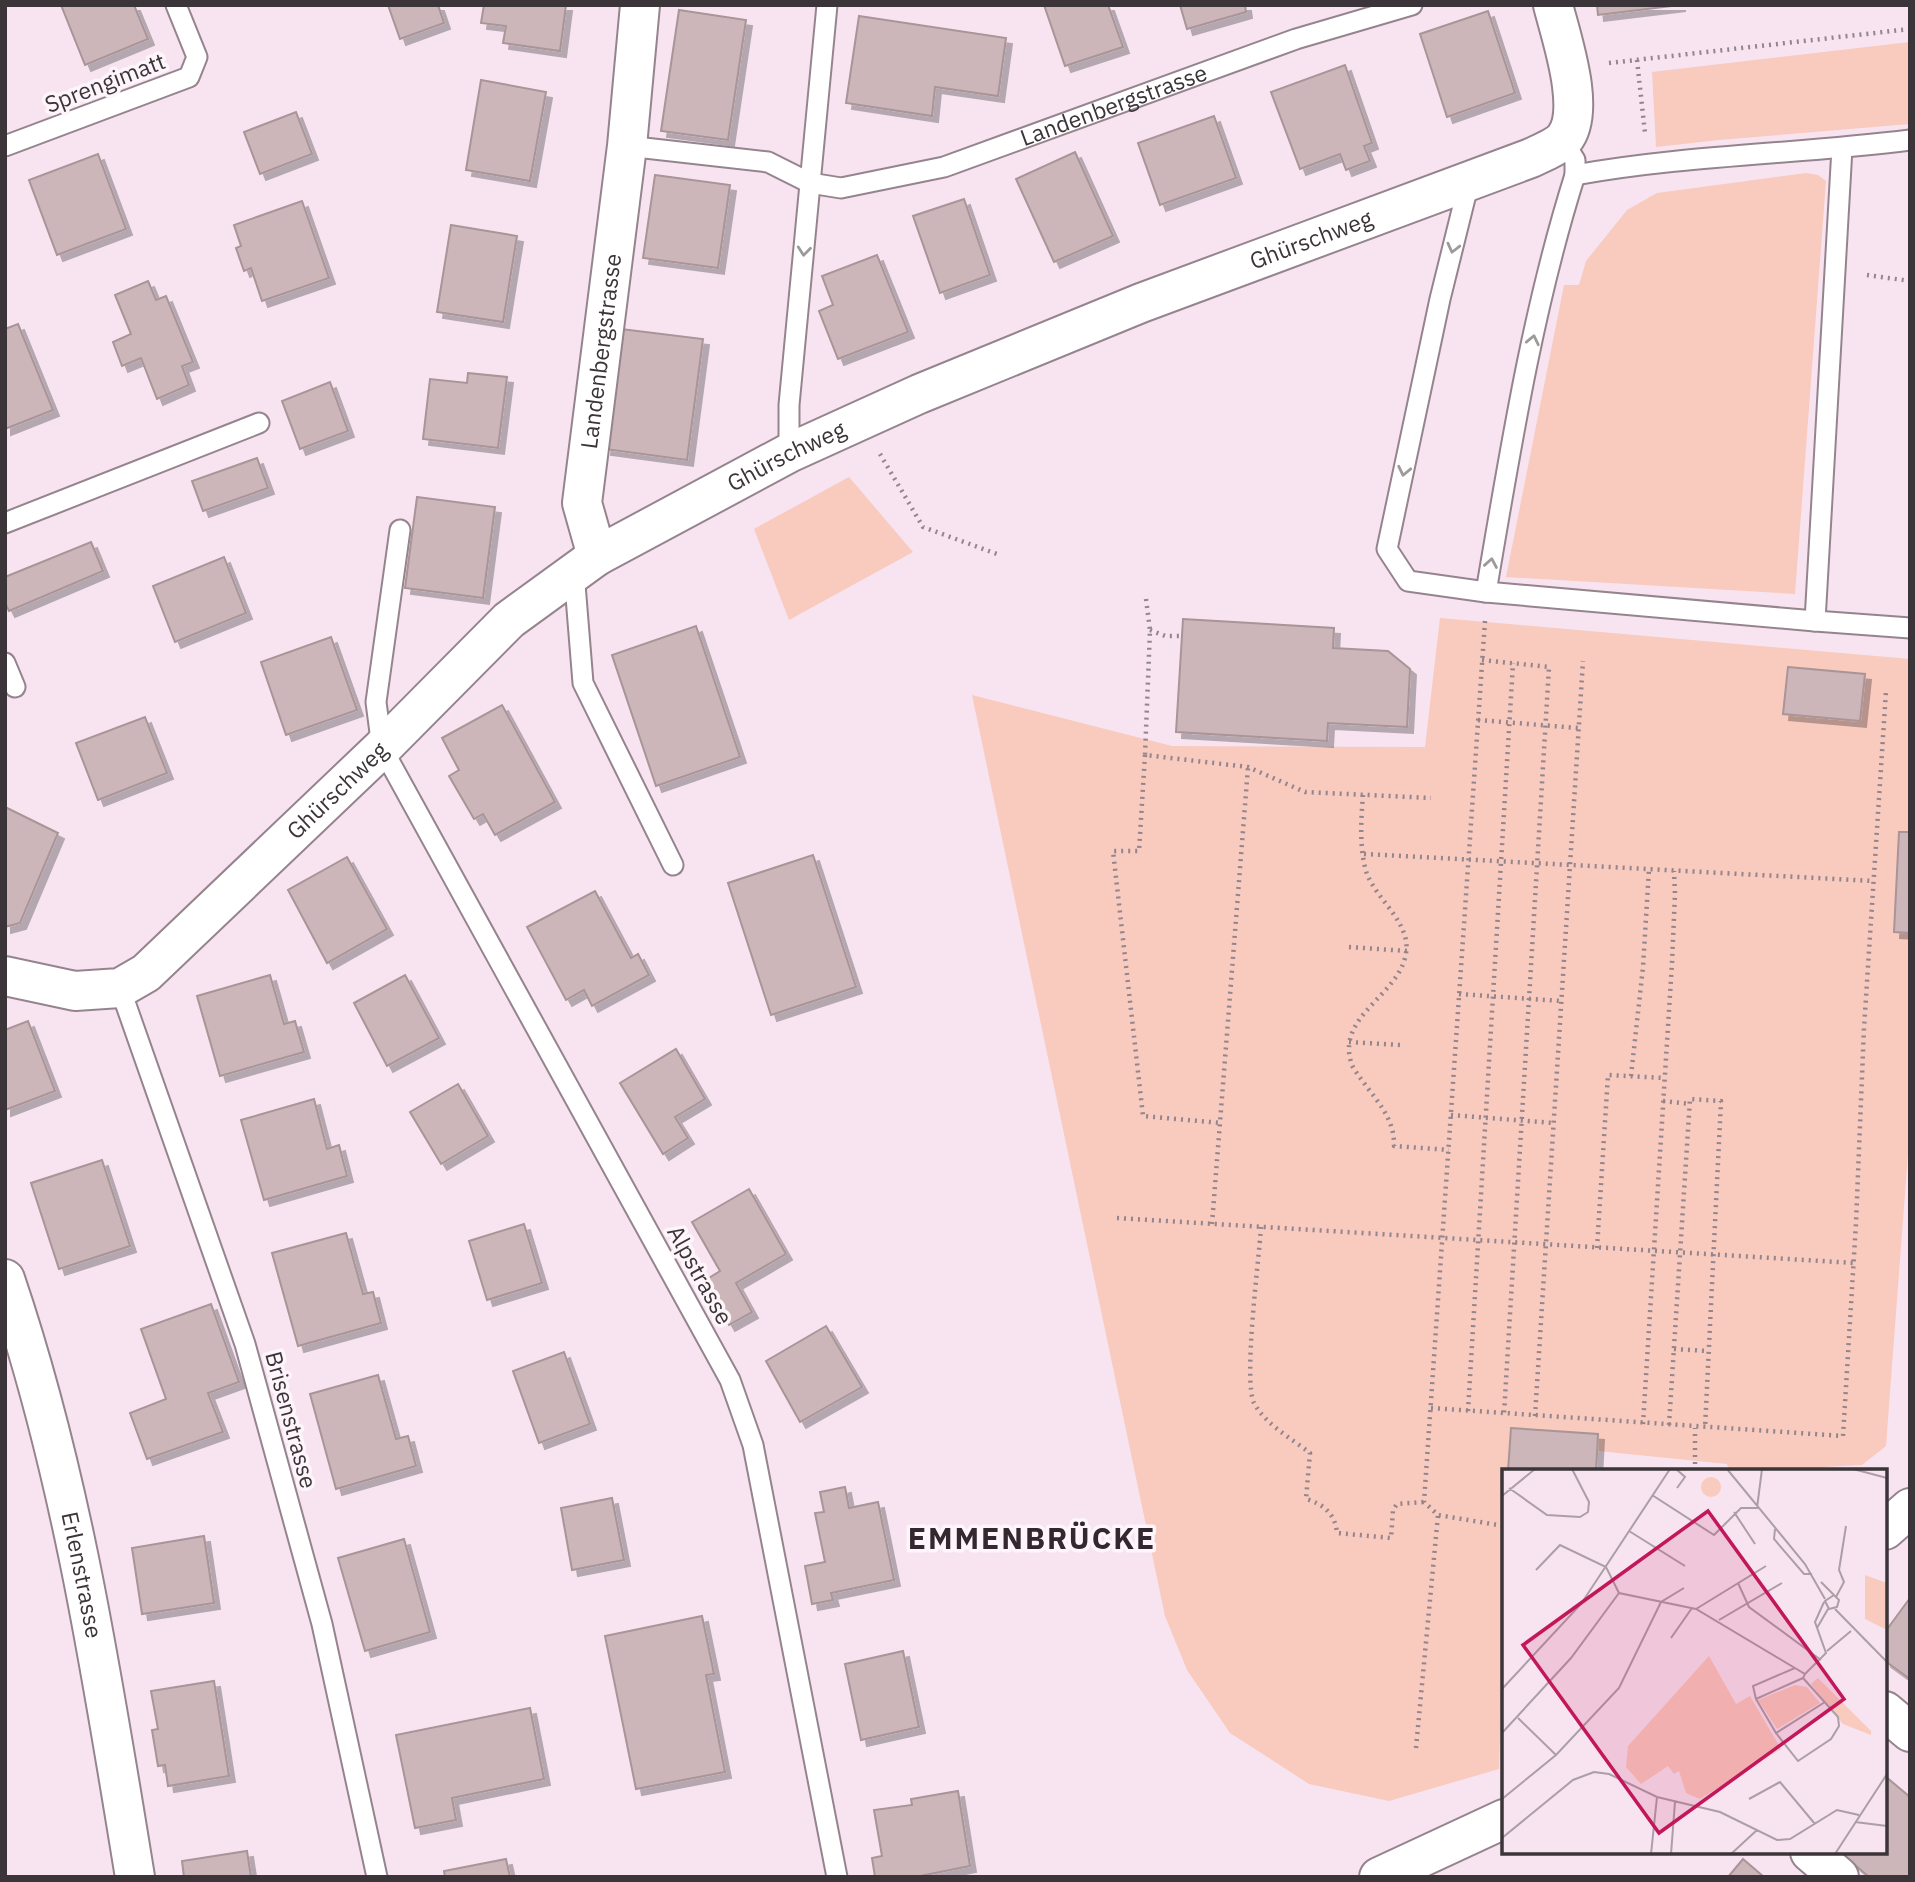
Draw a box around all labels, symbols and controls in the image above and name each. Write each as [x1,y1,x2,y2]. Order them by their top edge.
street label: Sprengimatt [40,45,169,119]
street label: Landenbergstrasse [1016,57,1211,152]
street label: Ghürschweg [1245,202,1376,275]
one-way arrow [1447,242,1461,254]
one-way arrow [796,245,811,257]
street label: Landenbergstrasse [573,252,627,451]
one-way arrow [1525,334,1540,346]
street label: Ghürschweg [721,413,850,498]
one-way arrow [1398,465,1413,477]
one-way arrow [1483,557,1498,569]
street label: Ghürschweg [280,735,394,845]
street label: Alpstrasse [661,1220,740,1329]
street label: Brisenstrasse [259,1348,325,1492]
inset map [1502,1469,1887,1854]
street label: Erlenstrasse [55,1509,110,1641]
district label: EMMENBRÜCKE [908,1518,1156,1557]

